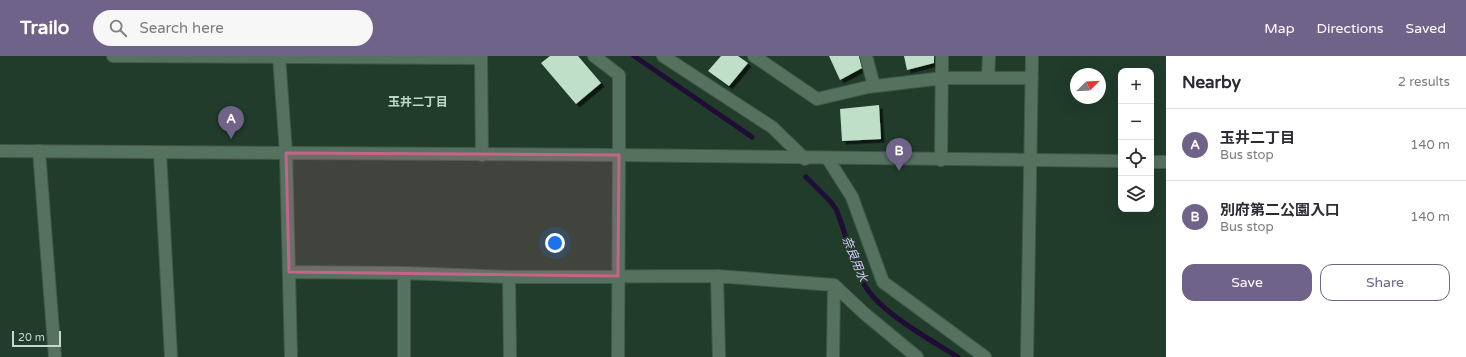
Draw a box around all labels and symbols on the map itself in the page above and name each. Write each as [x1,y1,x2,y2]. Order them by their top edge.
north arrow [1070,68,1106,104]
district label: 玉井二丁目 [388,95,448,109]
pin: A [218,106,244,139]
pin: B [886,138,912,171]
your location [545,233,565,253]
water label: 奈良用水 [840,234,871,286]
scale bar [12,329,61,348]

